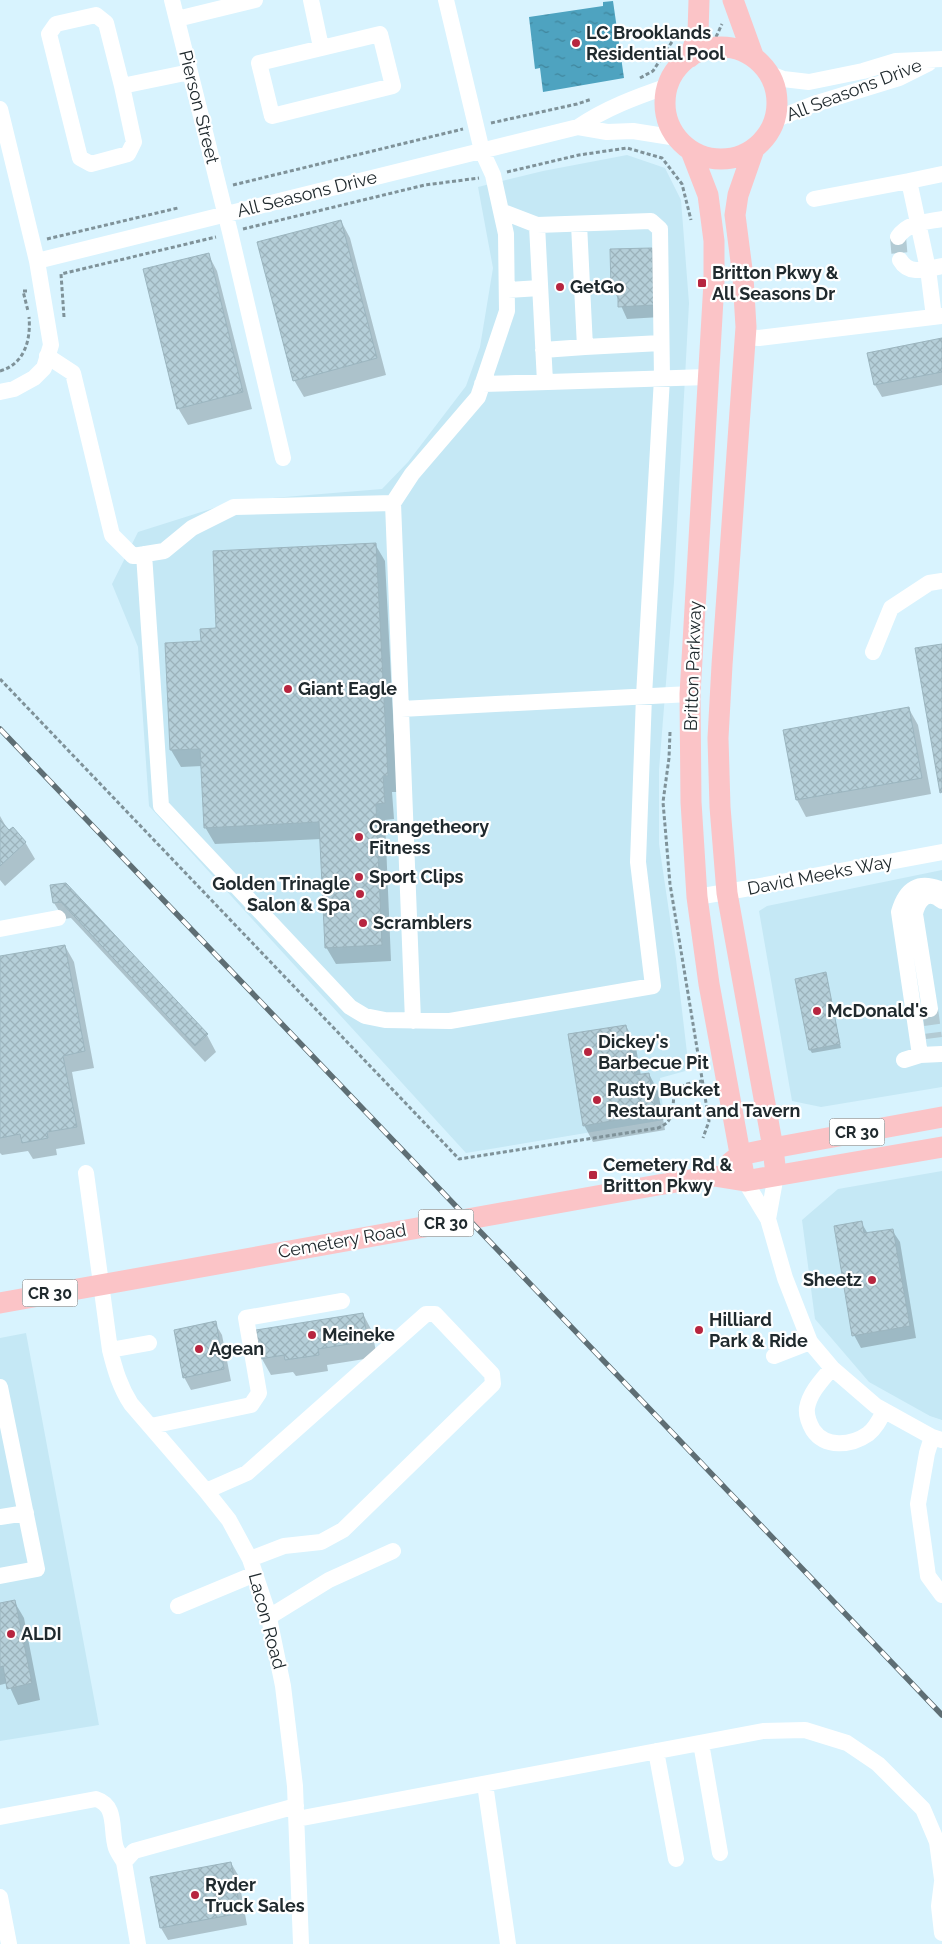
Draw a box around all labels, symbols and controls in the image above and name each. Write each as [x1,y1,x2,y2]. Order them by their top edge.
place label: LC Brooklands Residential Pool [586,22,725,64]
marker: LC Brooklands Residential Pool [570,37,582,49]
street label: Pierson Street [175,48,224,166]
street label: All Seasons Drive [783,54,925,125]
street label: All Seasons Drive [235,166,379,221]
place label: Britton Pkwy & All Seasons Dr [712,262,839,304]
place label: GetGo [570,276,625,297]
marker: Britton Pkwy & All Seasons Dr [696,277,708,289]
marker: GetGo [554,281,566,293]
street label: Britton Parkway [680,600,705,731]
place label: Giant Eagle [298,678,397,699]
marker: Giant Eagle [282,683,294,695]
place label: Orangetheory Fitness [369,816,489,858]
marker: Orangetheory Fitness [353,831,365,843]
street label: David Meeks Way [745,850,895,899]
place label: Sport Clips [369,866,464,887]
marker: Sport Clips [353,871,365,883]
place label: Golden Trinagle Salon & Spa [212,873,350,915]
marker: Golden Trinagle Salon & Spa [354,888,366,900]
place label: Scramblers [373,912,472,933]
marker: Scramblers [357,917,369,929]
place label: McDonald's [827,1000,928,1021]
marker: McDonald's [811,1005,823,1017]
place label: Dickey's Barbecue Pit [598,1031,709,1073]
marker: Dickey's Barbecue Pit [582,1046,594,1058]
place label: Rusty Bucket Restaurant and Tavern [607,1079,800,1121]
marker: Rusty Bucket Restaurant and Tavern [591,1094,603,1106]
road number: CR 30 [830,1118,884,1146]
place label: Cemetery Rd & Britton Pkwy [603,1154,732,1196]
marker: Cemetery Rd & Britton Pkwy [587,1169,599,1181]
road number: CR 30 [418,1210,474,1236]
street label: Cemetery Road [276,1219,408,1262]
place label: Sheetz [803,1269,862,1290]
marker: Sheetz [866,1274,878,1286]
road number: CR 30 [22,1280,78,1306]
place label: Hilliard Park & Ride [709,1309,808,1351]
place label: Meineke [322,1324,395,1345]
marker: Hilliard Park & Ride [693,1324,705,1336]
marker: Meineke [306,1329,318,1341]
place label: Agean [209,1338,264,1359]
marker: Agean [193,1343,205,1355]
street label: Lacon Road [245,1570,290,1671]
place label: ALDI [21,1623,62,1644]
marker: ALDI [5,1628,17,1640]
place label: Ryder Truck Sales [205,1874,305,1916]
marker: Ryder Truck Sales [189,1889,201,1901]

